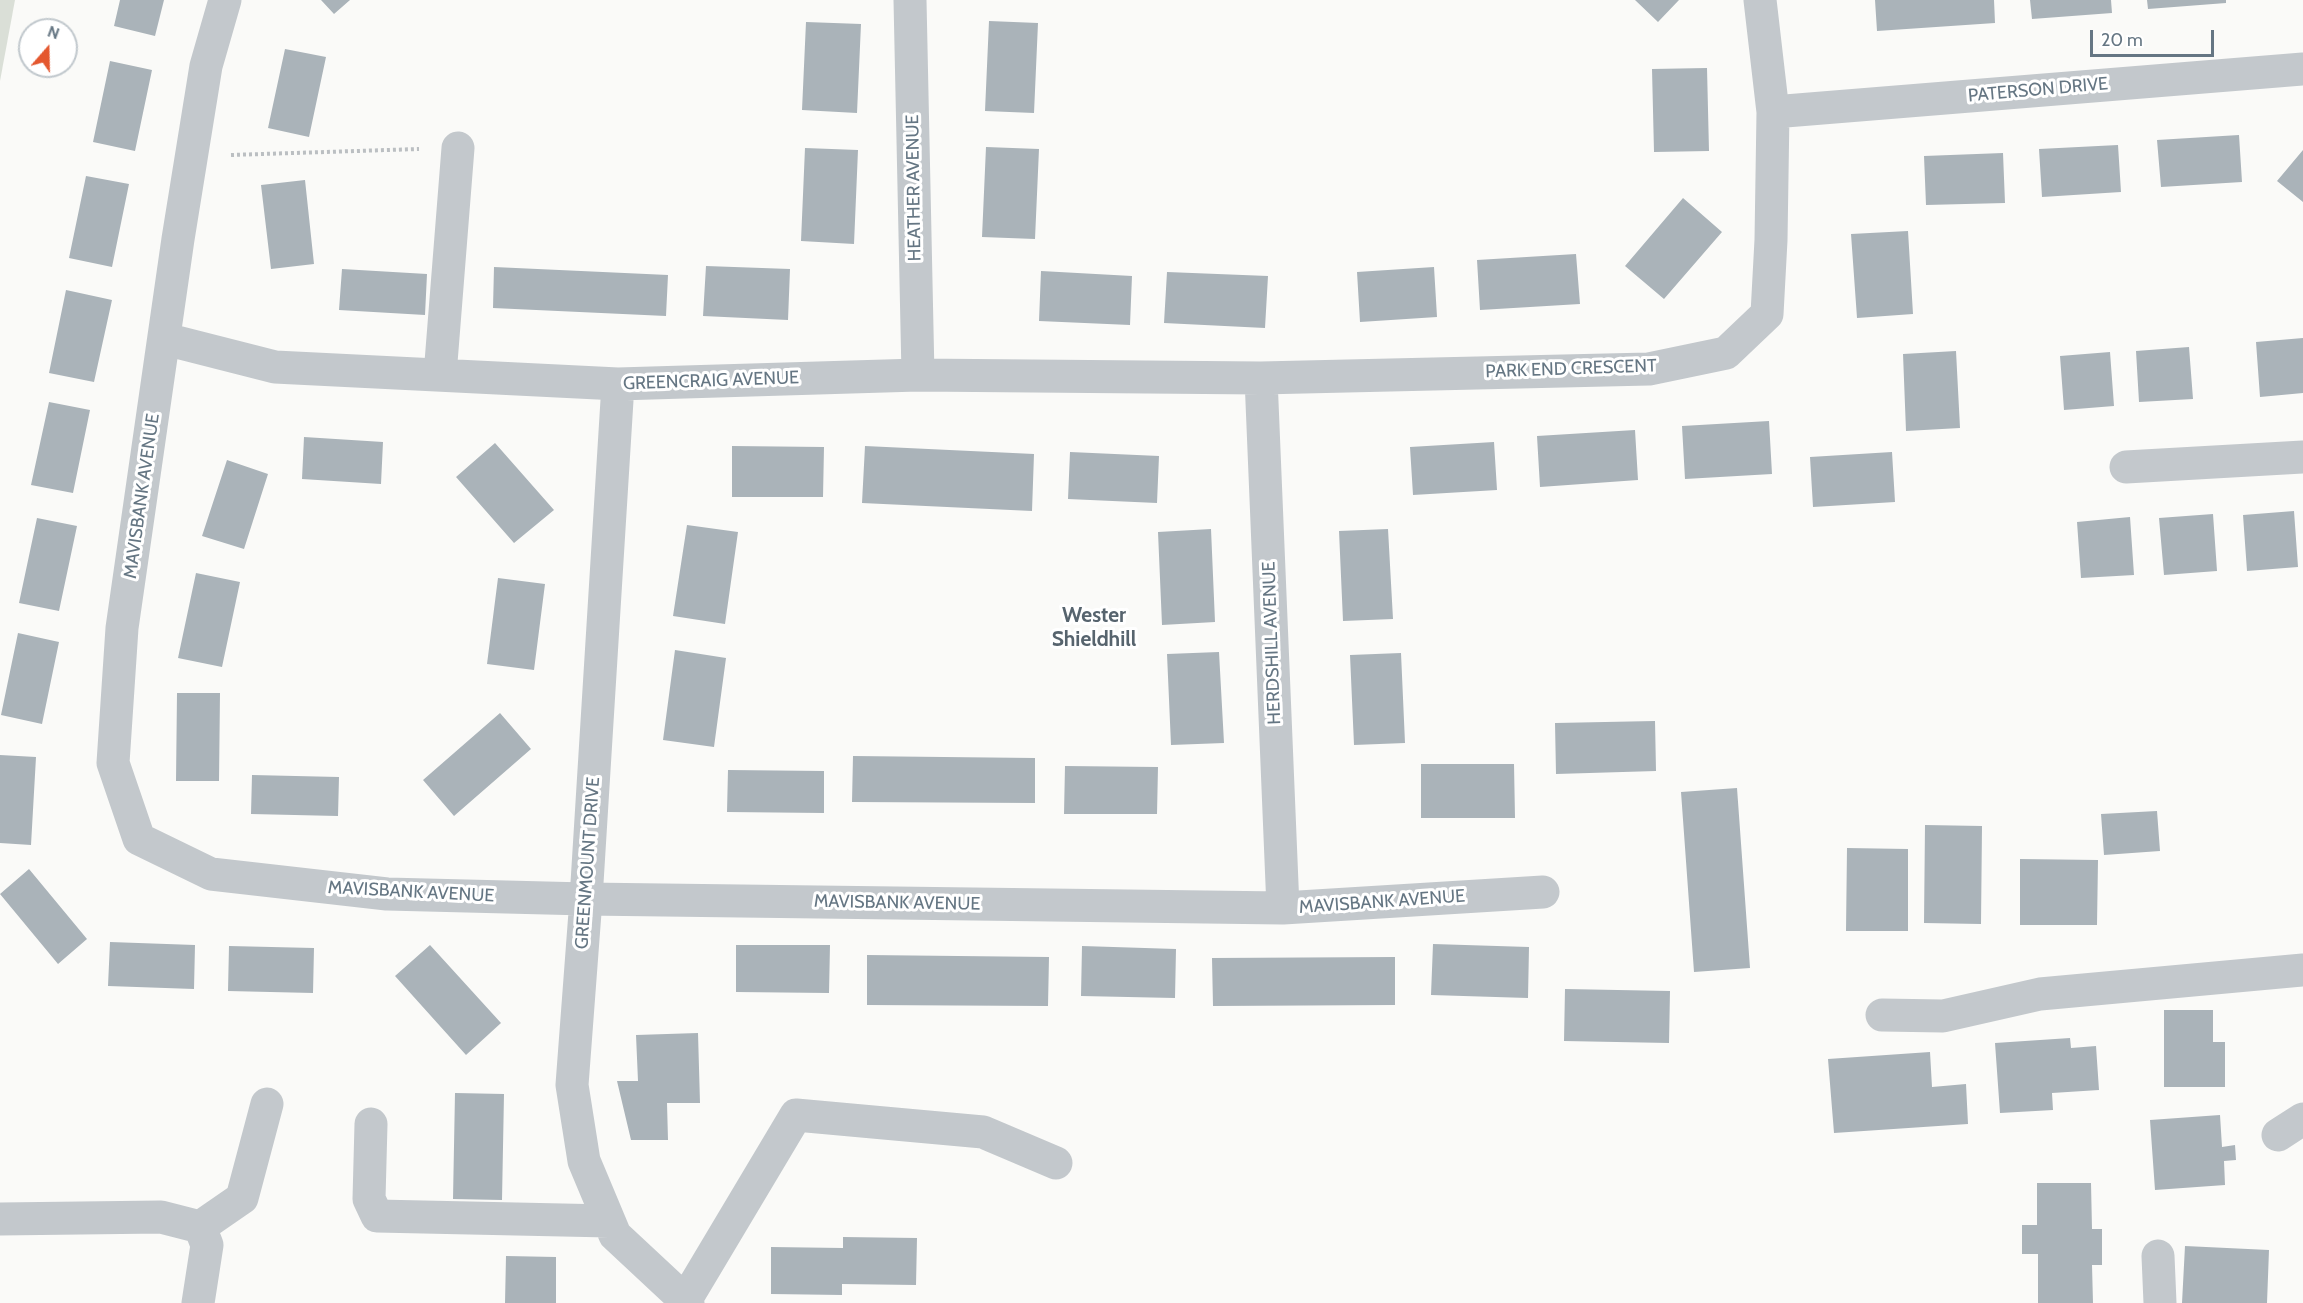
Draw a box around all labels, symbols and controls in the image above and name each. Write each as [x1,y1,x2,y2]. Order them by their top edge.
north arrow [18,18,78,78]
scale bar [2093,18,2218,56]
text: N [45,22,62,43]
text: 20 m [2101,29,2143,51]
street label: PATERSON DRIVE [1967,73,2109,107]
street label: HEATHER AVENUE [902,114,926,262]
street label: PARK END CRESCENT [1485,355,1657,383]
street label: GREENCRAIG AVENUE [623,367,799,395]
street label: MAVISBANK AVENUE [120,412,164,580]
street label: HERDSHILL AVENUE [1258,561,1286,725]
district label: Wester Shieldhill [1052,603,1136,653]
street label: GREENMOUNT DRIVE [571,776,605,950]
street label: MAVISBANK AVENUE [327,877,495,907]
street label: MAVISBANK AVENUE [1298,885,1466,919]
street label: MAVISBANK AVENUE [814,891,980,915]

